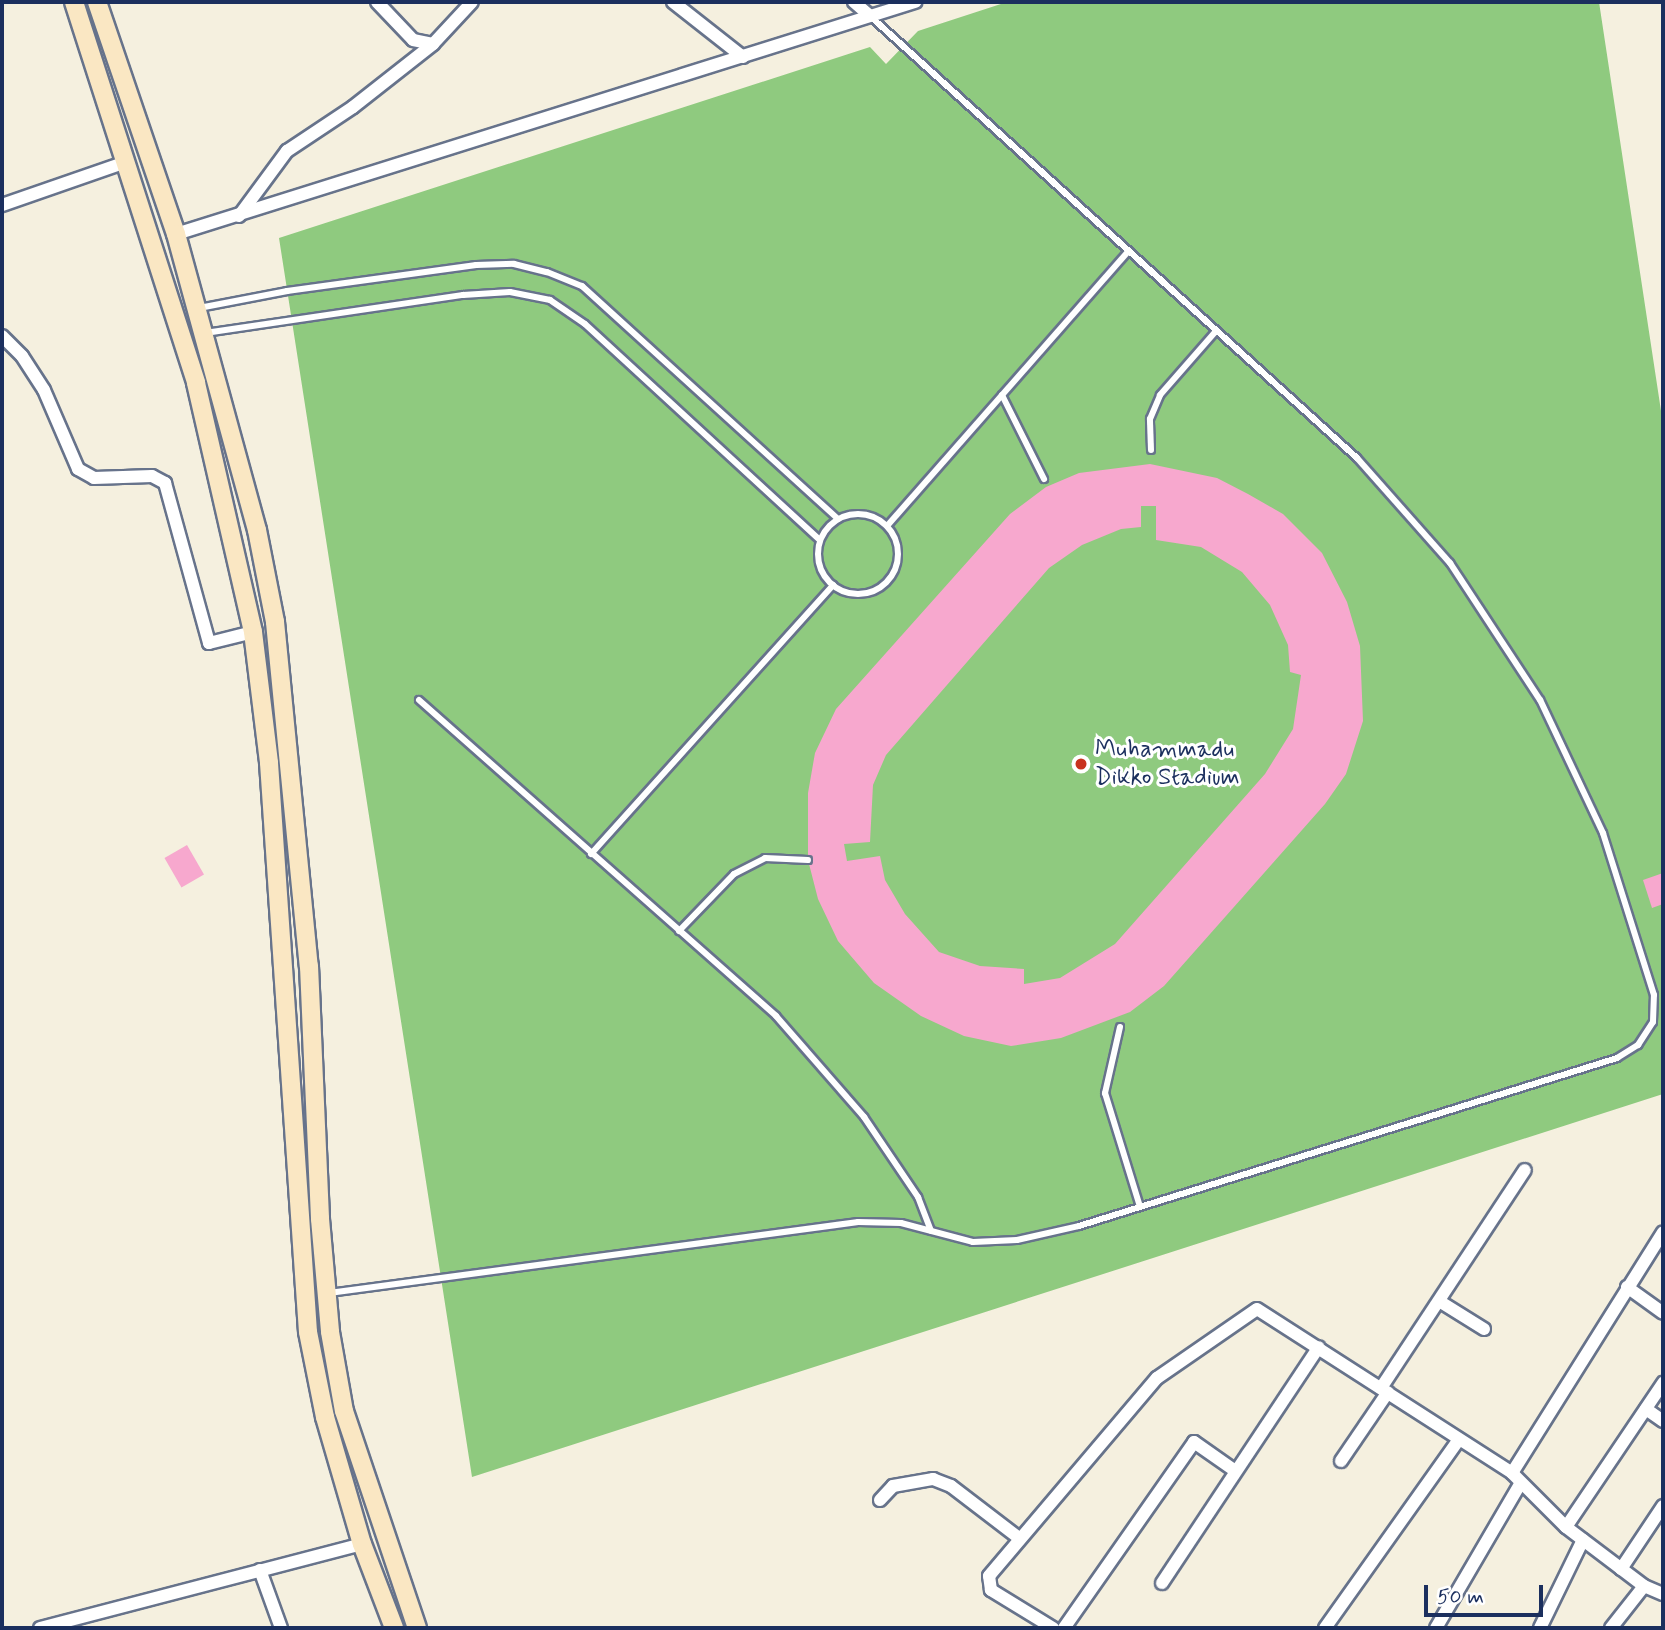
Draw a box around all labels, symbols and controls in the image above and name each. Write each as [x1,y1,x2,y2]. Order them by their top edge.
place label: Muhammadu Dikko Stadium [1095,736,1243,792]
marker: Muhammadu Dikko Stadium [1073,756,1089,772]
scale bar [1427,1570,1546,1614]
text: 50 m [1437,1583,1484,1611]

